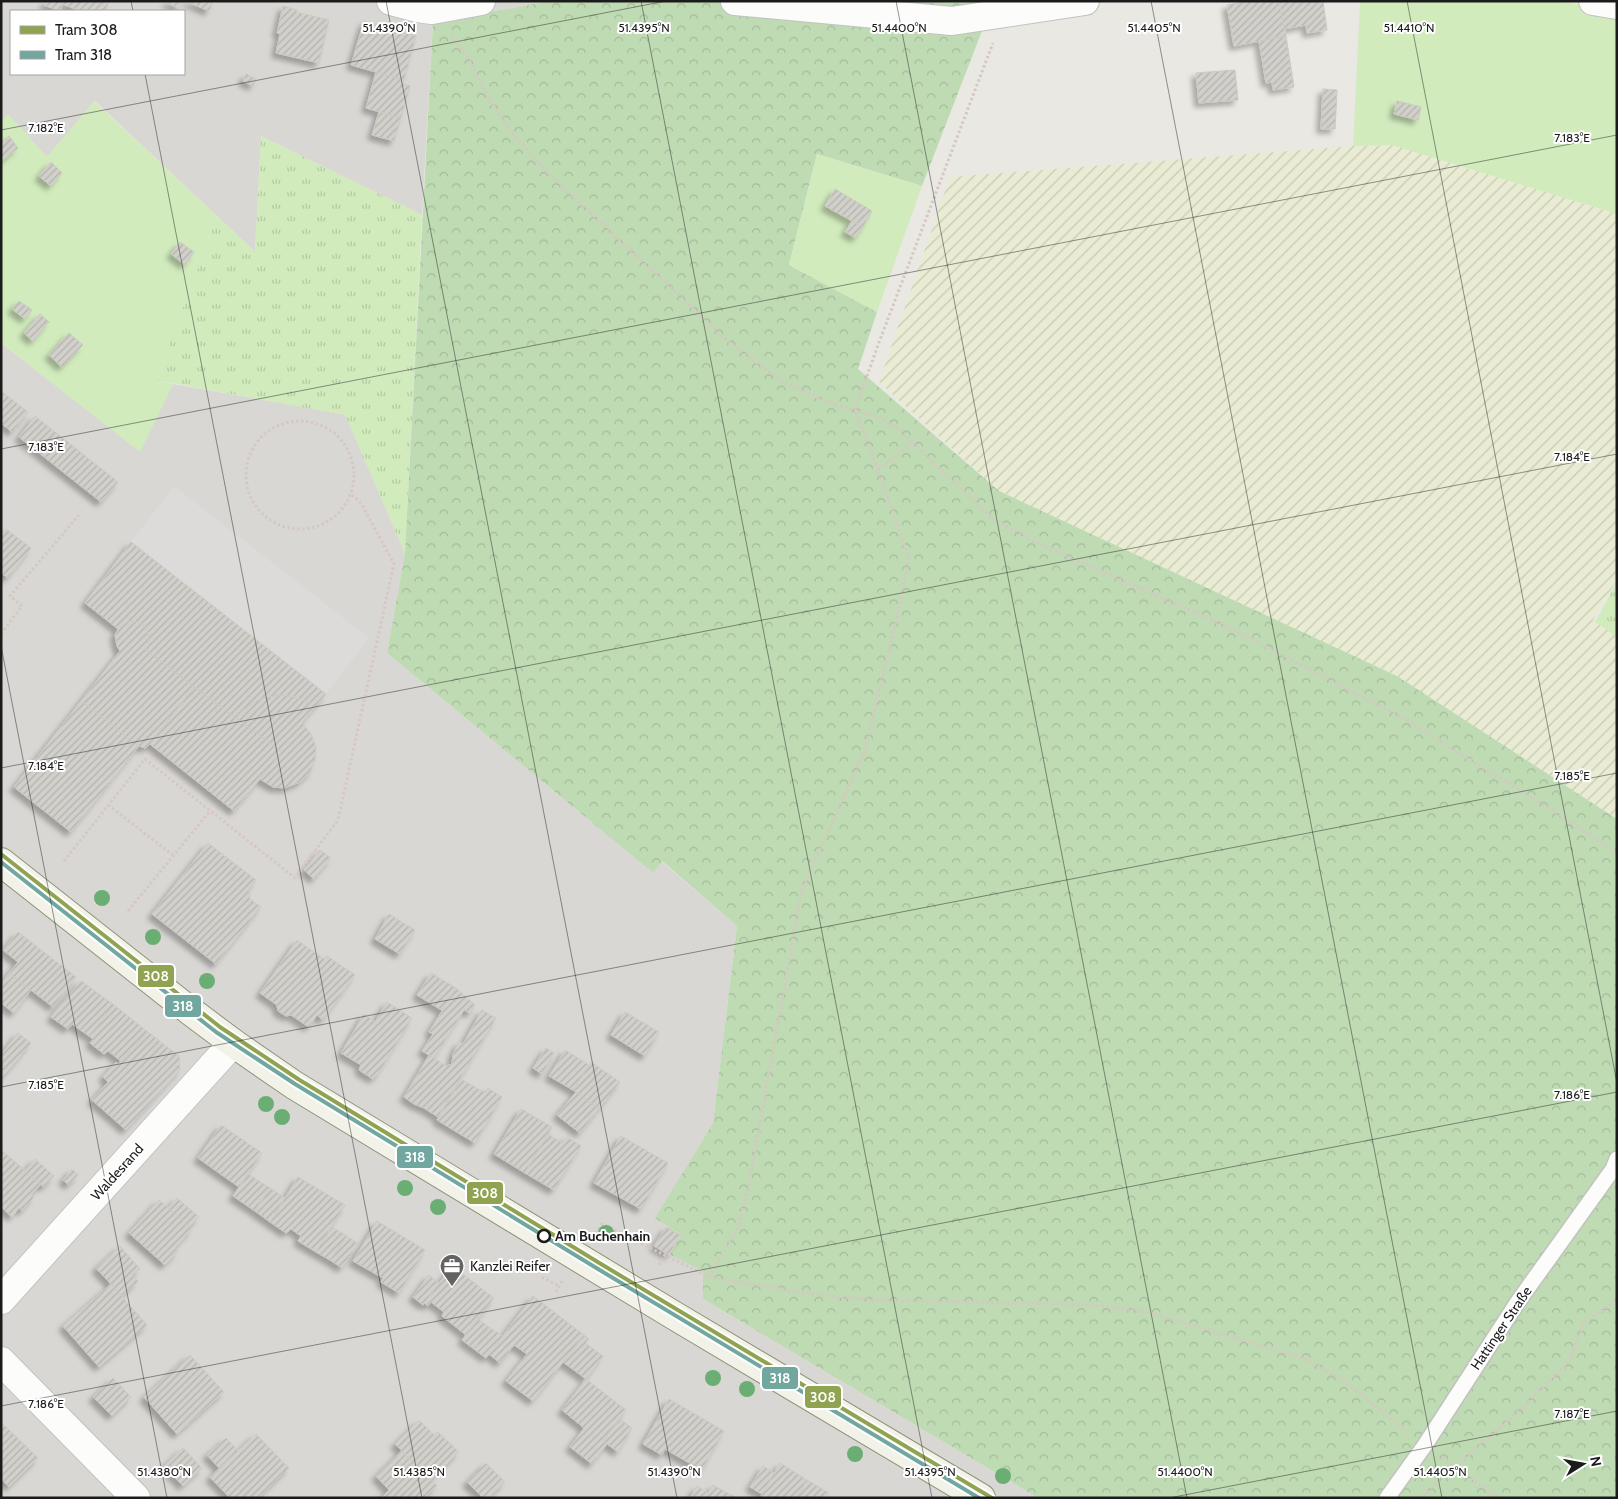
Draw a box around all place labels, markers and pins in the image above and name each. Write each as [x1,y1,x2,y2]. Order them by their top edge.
place label: Am Buchenhain [555,1227,650,1245]
marker: Am Buchenhain [537,1229,551,1243]
office icon: Kanzlei Reifer [439,1253,465,1287]
place label: Kanzlei Reifer [470,1257,551,1275]

